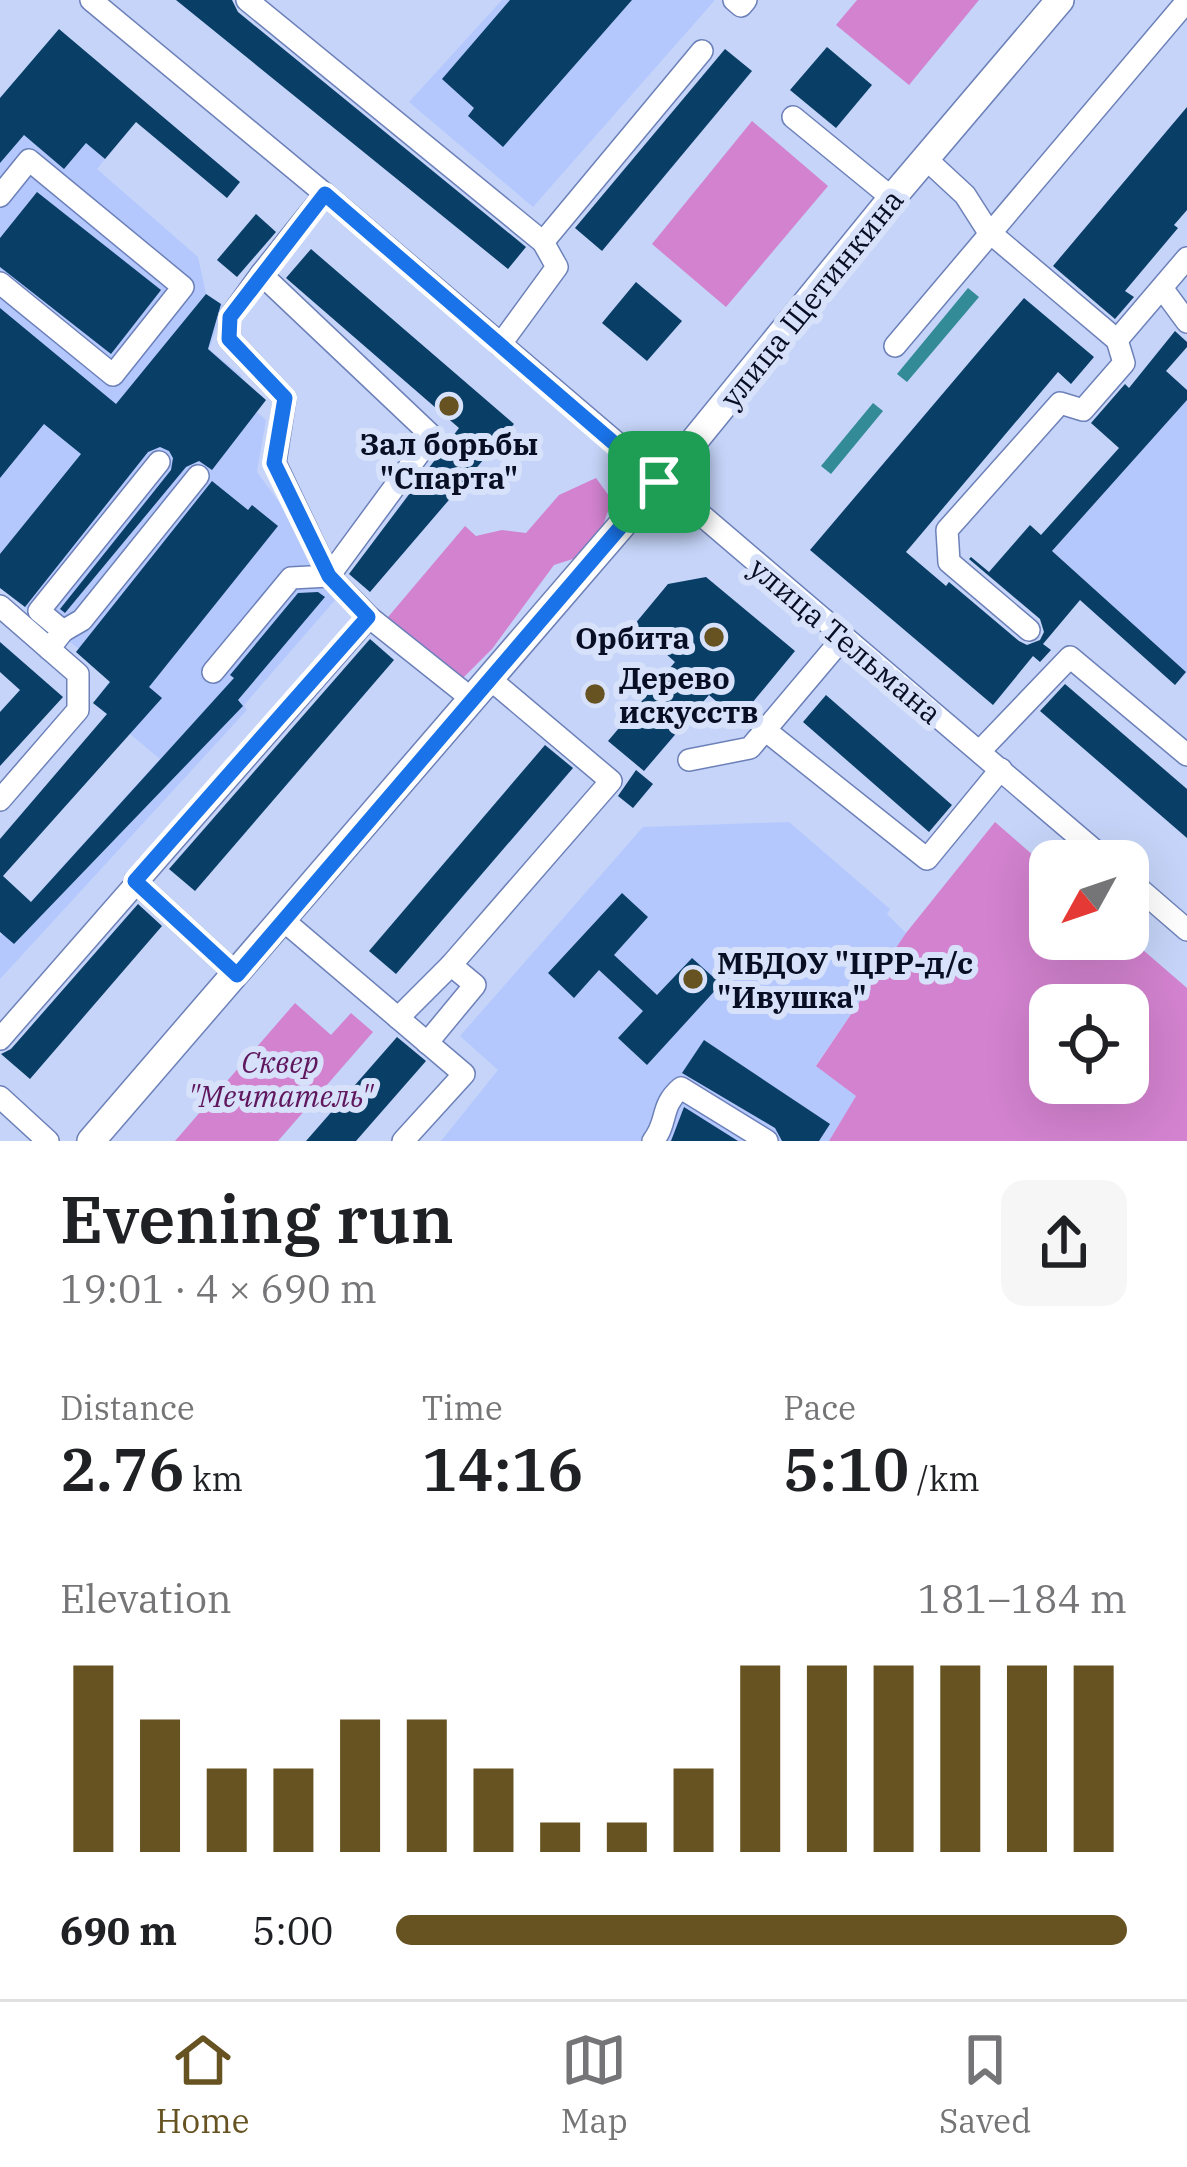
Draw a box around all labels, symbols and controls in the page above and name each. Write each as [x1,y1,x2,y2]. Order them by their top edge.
street label: улица Щетинкина [711,180,911,416]
marker: Зал борьбы "Спарта" [436,393,462,419]
place label: Зал борьбы "Спарта" [360,424,538,497]
pin [608,431,710,533]
icon: arrive [626,449,692,515]
street label: улица Тельмана [742,548,950,732]
place label: Орбита [575,618,690,657]
marker: Орбита [701,624,727,650]
place label: Дерево искусств [619,658,759,731]
marker: Дерево искусств [582,681,608,707]
north arrow [1029,840,1149,960]
map controls [1029,840,1149,1104]
place label: МБДОУ "ЦРР-д/с "Ивушка" [717,943,973,1016]
marker: МБДОУ "ЦРР-д/с "Ивушка" [680,966,706,992]
button: locate [1029,984,1149,1104]
park label: Сквер "Мечтатель" [187,1042,375,1115]
text: Evening run [60,1175,454,1261]
button: share [1001,1180,1127,1306]
text: 19:01 · 4 × 690 m [60,1263,377,1314]
text: Distance [60,1386,195,1429]
text: Time [422,1386,503,1429]
text: Pace [783,1386,856,1429]
text: 2.76 [60,1429,185,1508]
text: 14:16 [422,1429,584,1508]
text: 5:10 [783,1429,909,1508]
text: km [185,1457,243,1500]
text: /km [909,1457,980,1500]
text: Elevation [60,1573,232,1624]
text: 181–184 m [917,1573,1127,1624]
text: 690 m [60,1905,177,1956]
text: 5:00 [252,1905,333,1956]
tab: Home [156,2027,249,2142]
tab: Map [561,2027,628,2142]
tab: Saved [939,2027,1031,2142]

